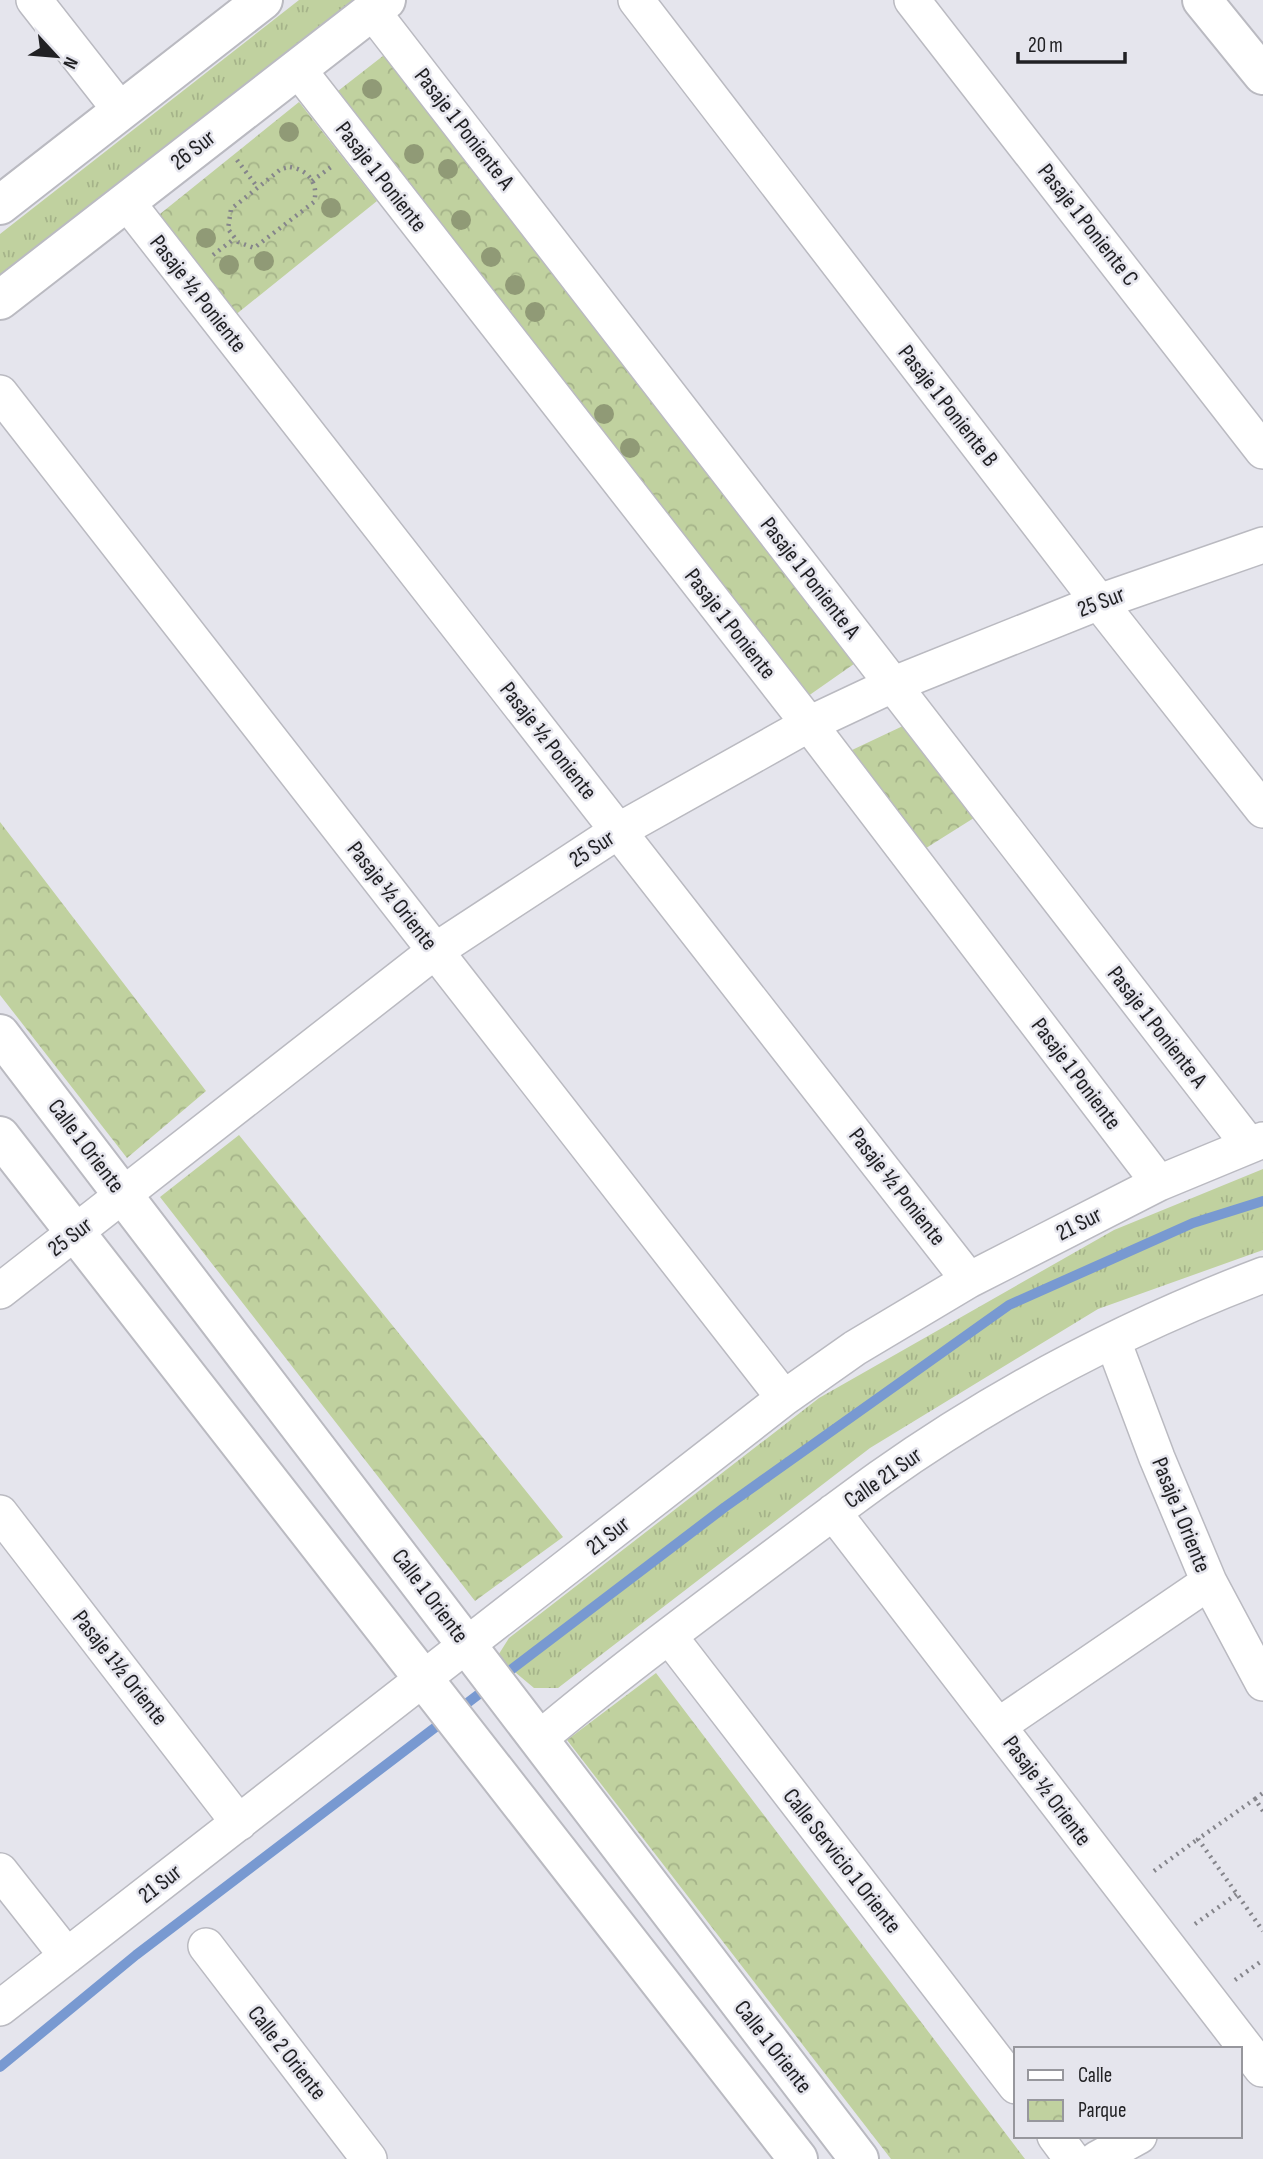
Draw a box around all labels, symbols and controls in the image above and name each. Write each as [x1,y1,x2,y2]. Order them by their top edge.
north arrow [21,21,91,91]
scale bar [1018,21,1125,65]
text: 20 m [1028,33,1063,58]
text: N [57,53,82,72]
street label: Pasaje 1 Poniente A [408,63,520,195]
street label: Pasaje 1 Poniente [329,116,433,238]
street label: 26 Sur [165,124,221,176]
street label: Pasaje 1 Poniente C [1032,158,1144,292]
street label: Pasaje ½ Poniente [143,230,253,358]
street label: Pasaje 1 Poniente B [892,340,1004,472]
street label: Pasaje 1 Poniente A [754,512,866,644]
street label: Pasaje 1 Poniente [678,563,782,685]
street label: 25 Sur [1073,580,1129,624]
street label: Pasaje ½ Poniente [493,677,603,805]
street label: 25 Sur [564,824,620,874]
street label: Pasaje ½ Oriente [341,836,443,956]
street label: Pasaje 1 Poniente A [1101,961,1213,1093]
street label: Pasaje 1 Poniente [1025,1013,1127,1135]
street label: Calle 1 Oriente [42,1094,130,1198]
street label: Pasaje ½ Poniente [842,1123,952,1251]
street label: 21 Sur [1052,1201,1107,1247]
street label: 25 Sur [42,1211,98,1263]
street label: Calle 21 Sur [839,1441,928,1515]
street label: Pasaje 1 Oriente [1145,1453,1217,1577]
street label: 21 Sur [581,1510,636,1562]
street label: Calle 1 Oriente [386,1544,474,1648]
street label: Pasaje 1½ Oriente [66,1605,174,1731]
street label: Pasaje ½ Oriente [997,1730,1097,1852]
street label: Calle Servicio 1 Oriente [777,1783,907,1939]
street label: 21 Sur [133,1858,188,1910]
street label: Calle 1 Oriente [728,1995,818,2099]
street label: Calle 2 Oriente [242,2000,332,2106]
legend [1014,2047,1242,2138]
text: Calle [1078,2063,1112,2088]
text: Parque [1078,2098,1126,2123]

